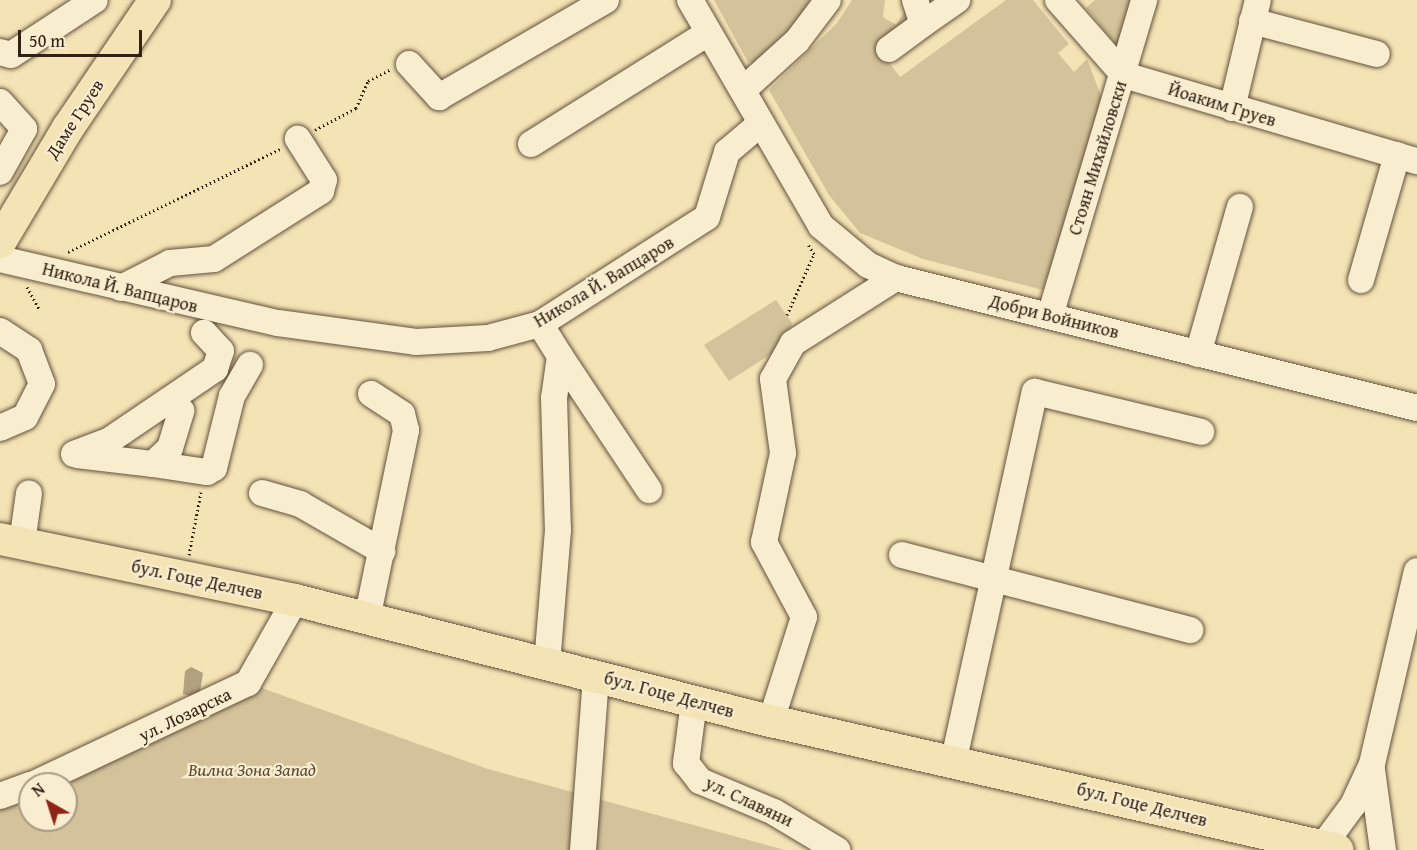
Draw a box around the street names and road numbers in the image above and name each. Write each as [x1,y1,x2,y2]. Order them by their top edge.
street label: Даме Груев [41,75,109,163]
street label: Стоян Михайловски [1064,78,1132,238]
street label: Йоаким Груев [1165,78,1279,132]
street label: Никола Й. Вапцаров [530,232,678,332]
street label: Никола Й. Вапцаров [40,258,200,318]
street label: Добри Войников [987,290,1121,344]
street label: бул. Гоце Делчев [129,556,265,604]
street label: бул. Гоце Делчев [602,667,736,723]
street label: ул. Лозарска [135,683,235,747]
street label: ул. Славяни [702,772,796,832]
street label: бул. Гоце Делчев [1074,778,1210,832]

